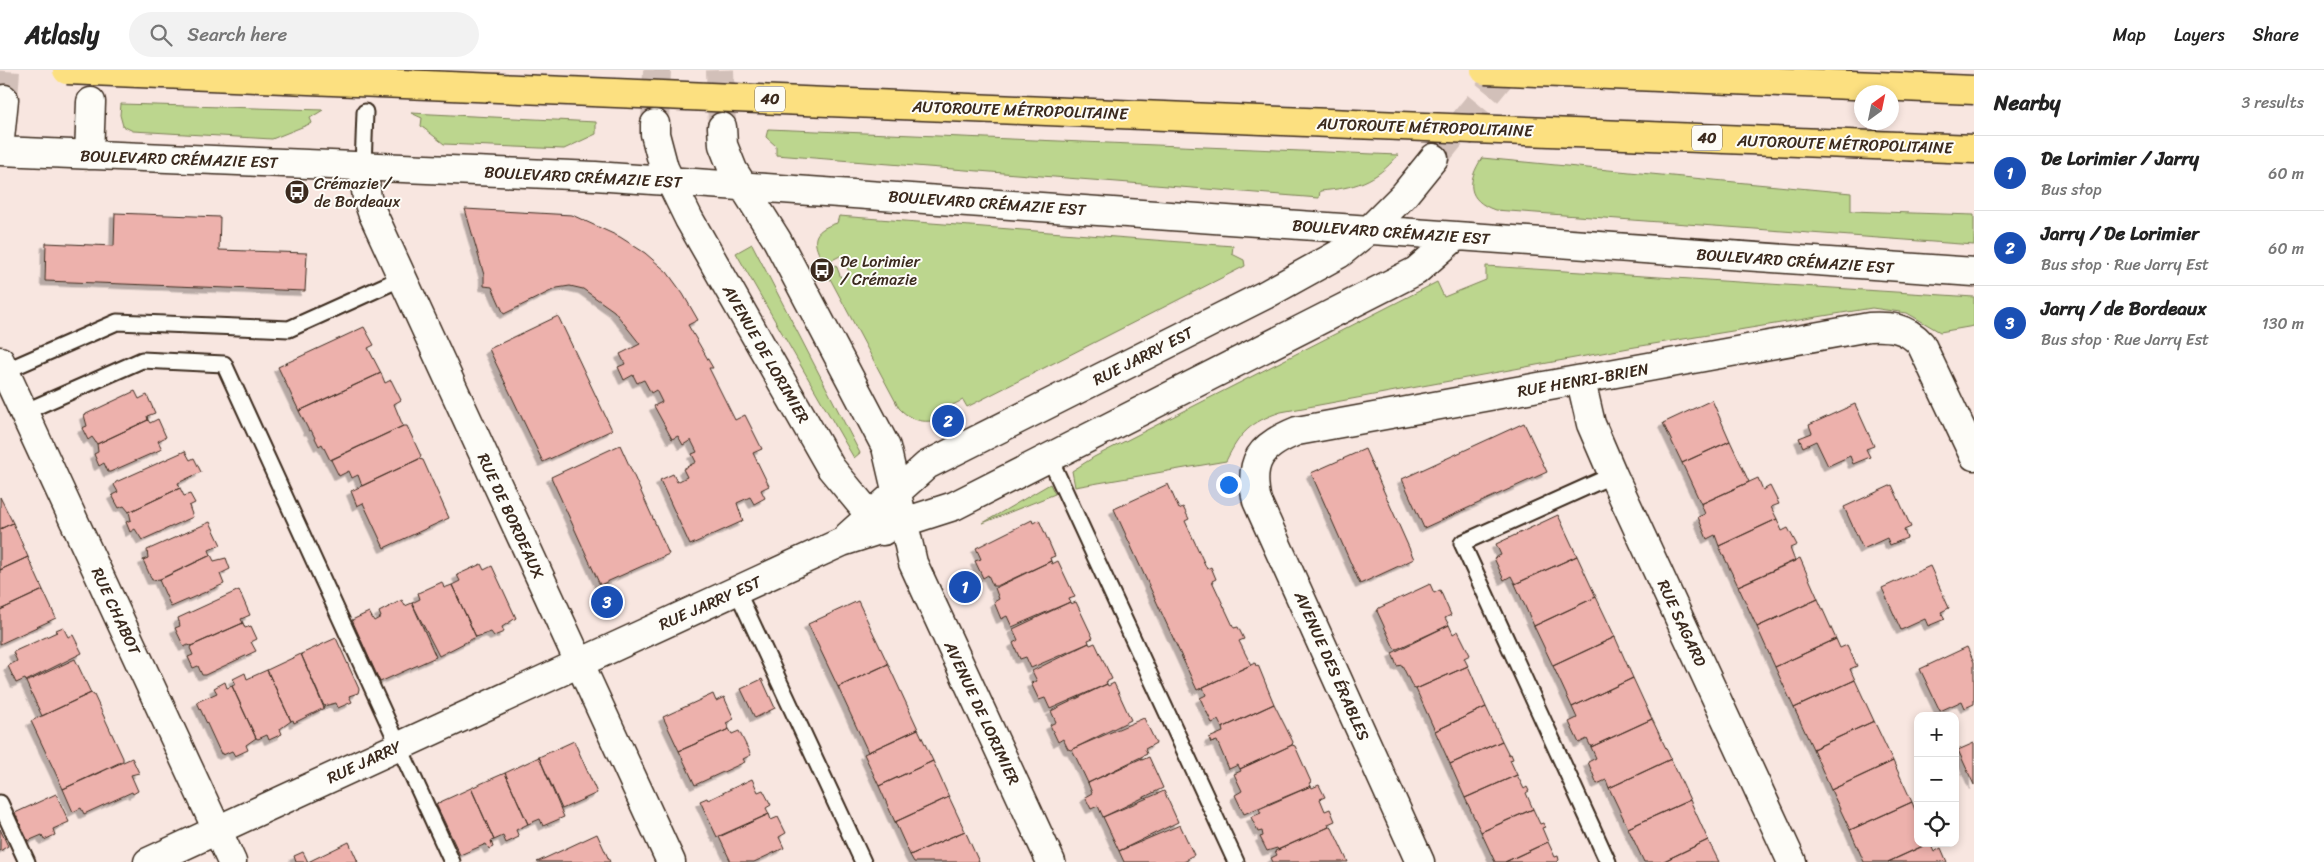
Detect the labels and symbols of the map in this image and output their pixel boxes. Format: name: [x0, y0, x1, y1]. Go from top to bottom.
north arrow: [1854, 85, 1899, 130]
road number: 40: [755, 86, 785, 112]
street label: AUTOROUTE MÉTROPOLITAINE: [911, 92, 1130, 128]
street label: AUTOROUTE MÉTROPOLITAINE: [1316, 109, 1535, 145]
road number: 40: [1692, 126, 1722, 150]
street label: AUTOROUTE MÉTROPOLITAINE: [1736, 126, 1955, 162]
street label: BOULEVARD CRÉMAZIE EST: [80, 141, 280, 177]
street label: BOULEVARD CRÉMAZIE EST: [484, 157, 684, 197]
place label: Crémazie / de Bordeaux: [314, 169, 401, 216]
bus stop icon: Crémazie / de Bordeaux: [284, 179, 310, 205]
street label: BOULEVARD CRÉMAZIE EST: [887, 182, 1088, 224]
street label: BOULEVARD CRÉMAZIE EST: [1291, 211, 1492, 253]
street label: BOULEVARD CRÉMAZIE EST: [1695, 240, 1896, 282]
place label: De Lorimier / Crémazie: [840, 247, 921, 294]
bus stop icon: De Lorimier / Crémazie: [809, 257, 835, 283]
street label: AVENUE DE LORIMIER: [714, 278, 818, 429]
street label: RUE JARRY EST: [1087, 318, 1200, 394]
street label: RUE HENRI-BRIEN: [1515, 354, 1651, 406]
pin: 2: [932, 402, 964, 440]
street label: RUE DE BORDEAUX: [469, 448, 553, 584]
your location: [1216, 472, 1242, 498]
street label: RUE CHABOT: [83, 562, 150, 661]
street label: RUE JARRY EST: [654, 567, 767, 639]
pin: 1: [949, 568, 981, 606]
street label: RUE SAGARD: [1649, 574, 1715, 672]
pin: 3: [591, 583, 623, 621]
street label: AVENUE DES ÉRABLES: [1285, 585, 1378, 746]
street label: AVENUE DE LORIMIER: [935, 635, 1028, 790]
street label: RUE JARRY: [322, 732, 407, 792]

